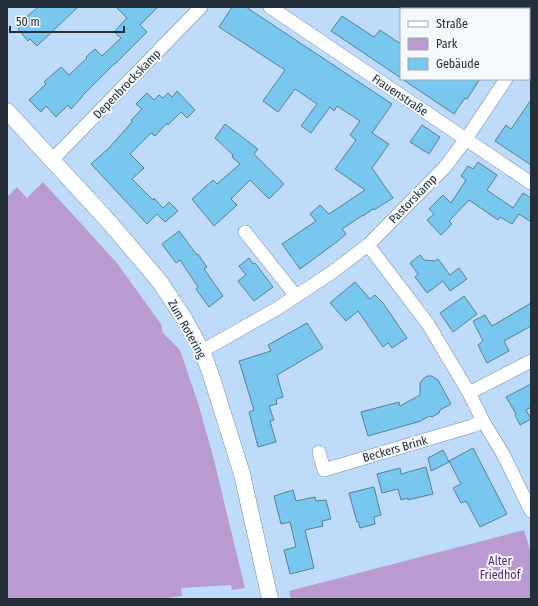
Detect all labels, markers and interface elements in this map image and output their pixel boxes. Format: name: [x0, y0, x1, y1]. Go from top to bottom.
scale bar: [10, 8, 124, 34]
legend: [400, 8, 530, 80]
text: 50 m: [16, 15, 40, 29]
text: Straße: [436, 17, 468, 31]
text: Park: [436, 37, 458, 51]
street label: Depenbrockskamp: [90, 46, 164, 122]
text: Gebäude: [436, 57, 480, 71]
street label: Frauenstraße: [369, 71, 431, 119]
street label: Pastorskamp: [386, 172, 440, 226]
street label: Zum Rotering: [165, 297, 209, 361]
street label: Beckers Brink: [361, 433, 429, 465]
park label: Alter Friedhof: [480, 554, 522, 582]

